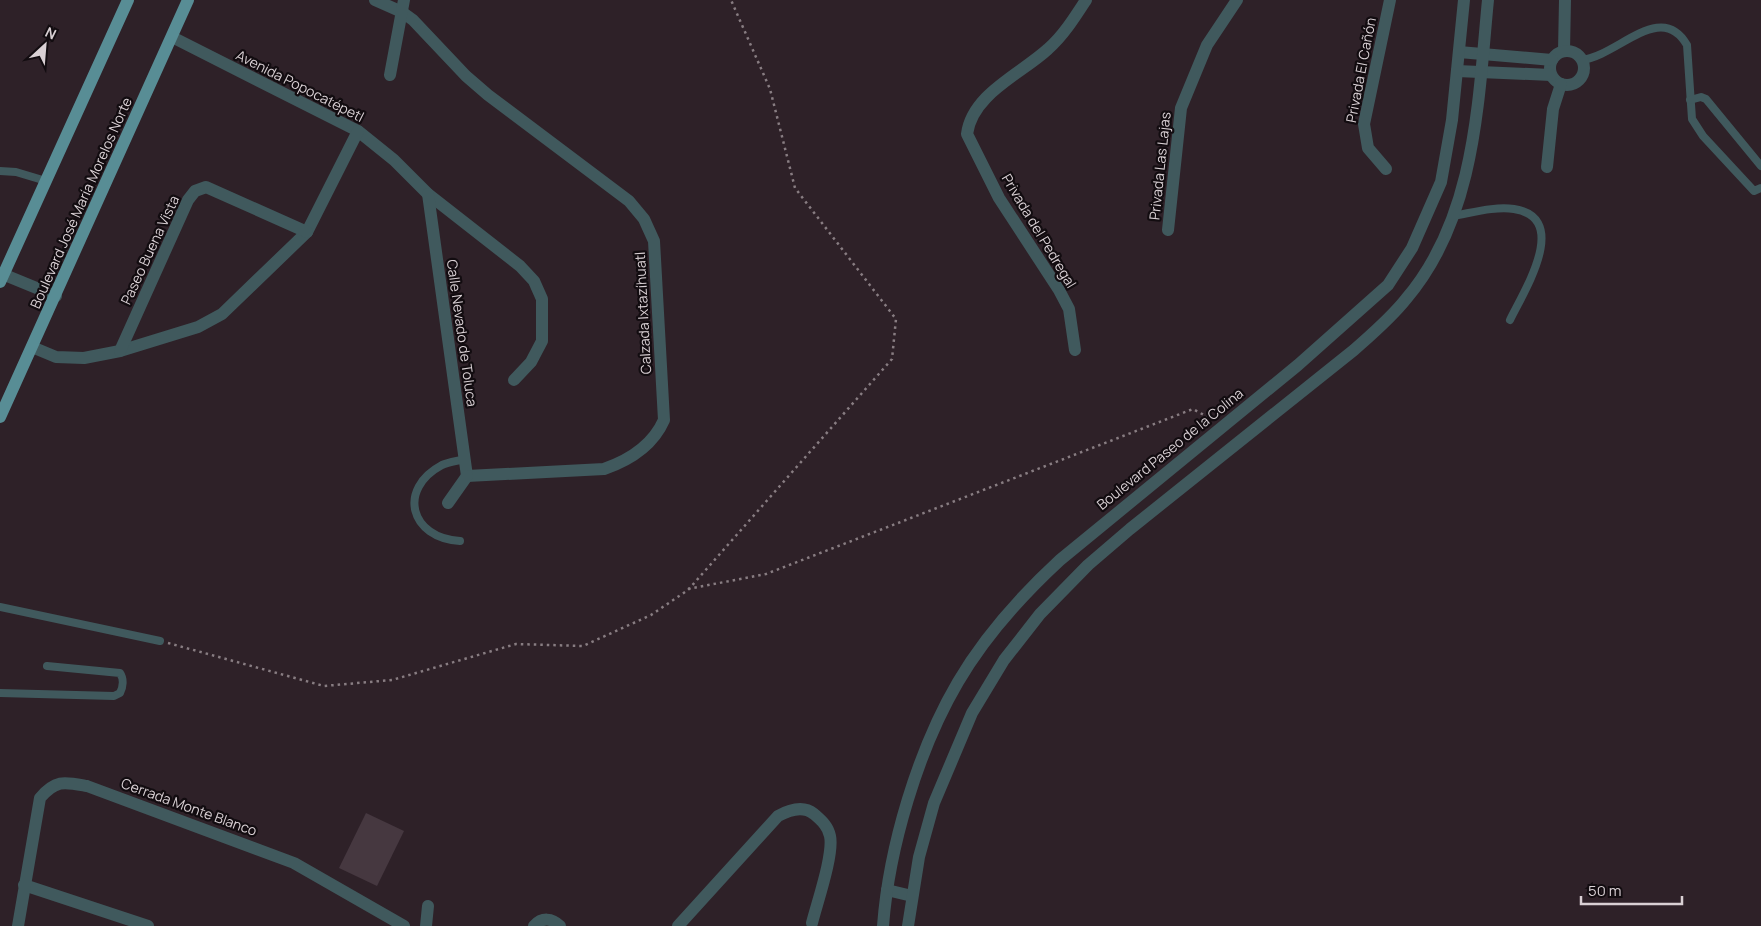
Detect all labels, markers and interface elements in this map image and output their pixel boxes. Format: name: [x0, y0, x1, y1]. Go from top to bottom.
street label: Privada El Cañón: [1341, 16, 1380, 124]
north arrow: [20, 20, 70, 70]
text: N: [42, 22, 60, 44]
street label: Avenida Popocatépetl: [233, 45, 367, 126]
street label: Boulevard José María Morelos Norte: [25, 94, 136, 311]
street label: Privada Las Lajas: [1144, 111, 1175, 221]
street label: Privada del Pedregal: [998, 170, 1081, 291]
street label: Paseo Buena Vista: [116, 192, 183, 307]
street label: Calzada Ixtazíhuatl: [630, 251, 655, 375]
street label: Calle Nevado de Toluca: [443, 258, 482, 408]
street label: Boulevard Paseo de la Colina: [1092, 384, 1247, 514]
street label: Cerrada Monte Blanco: [119, 773, 260, 840]
scale bar: [1581, 874, 1682, 906]
text: 50 m: [1588, 880, 1622, 901]

